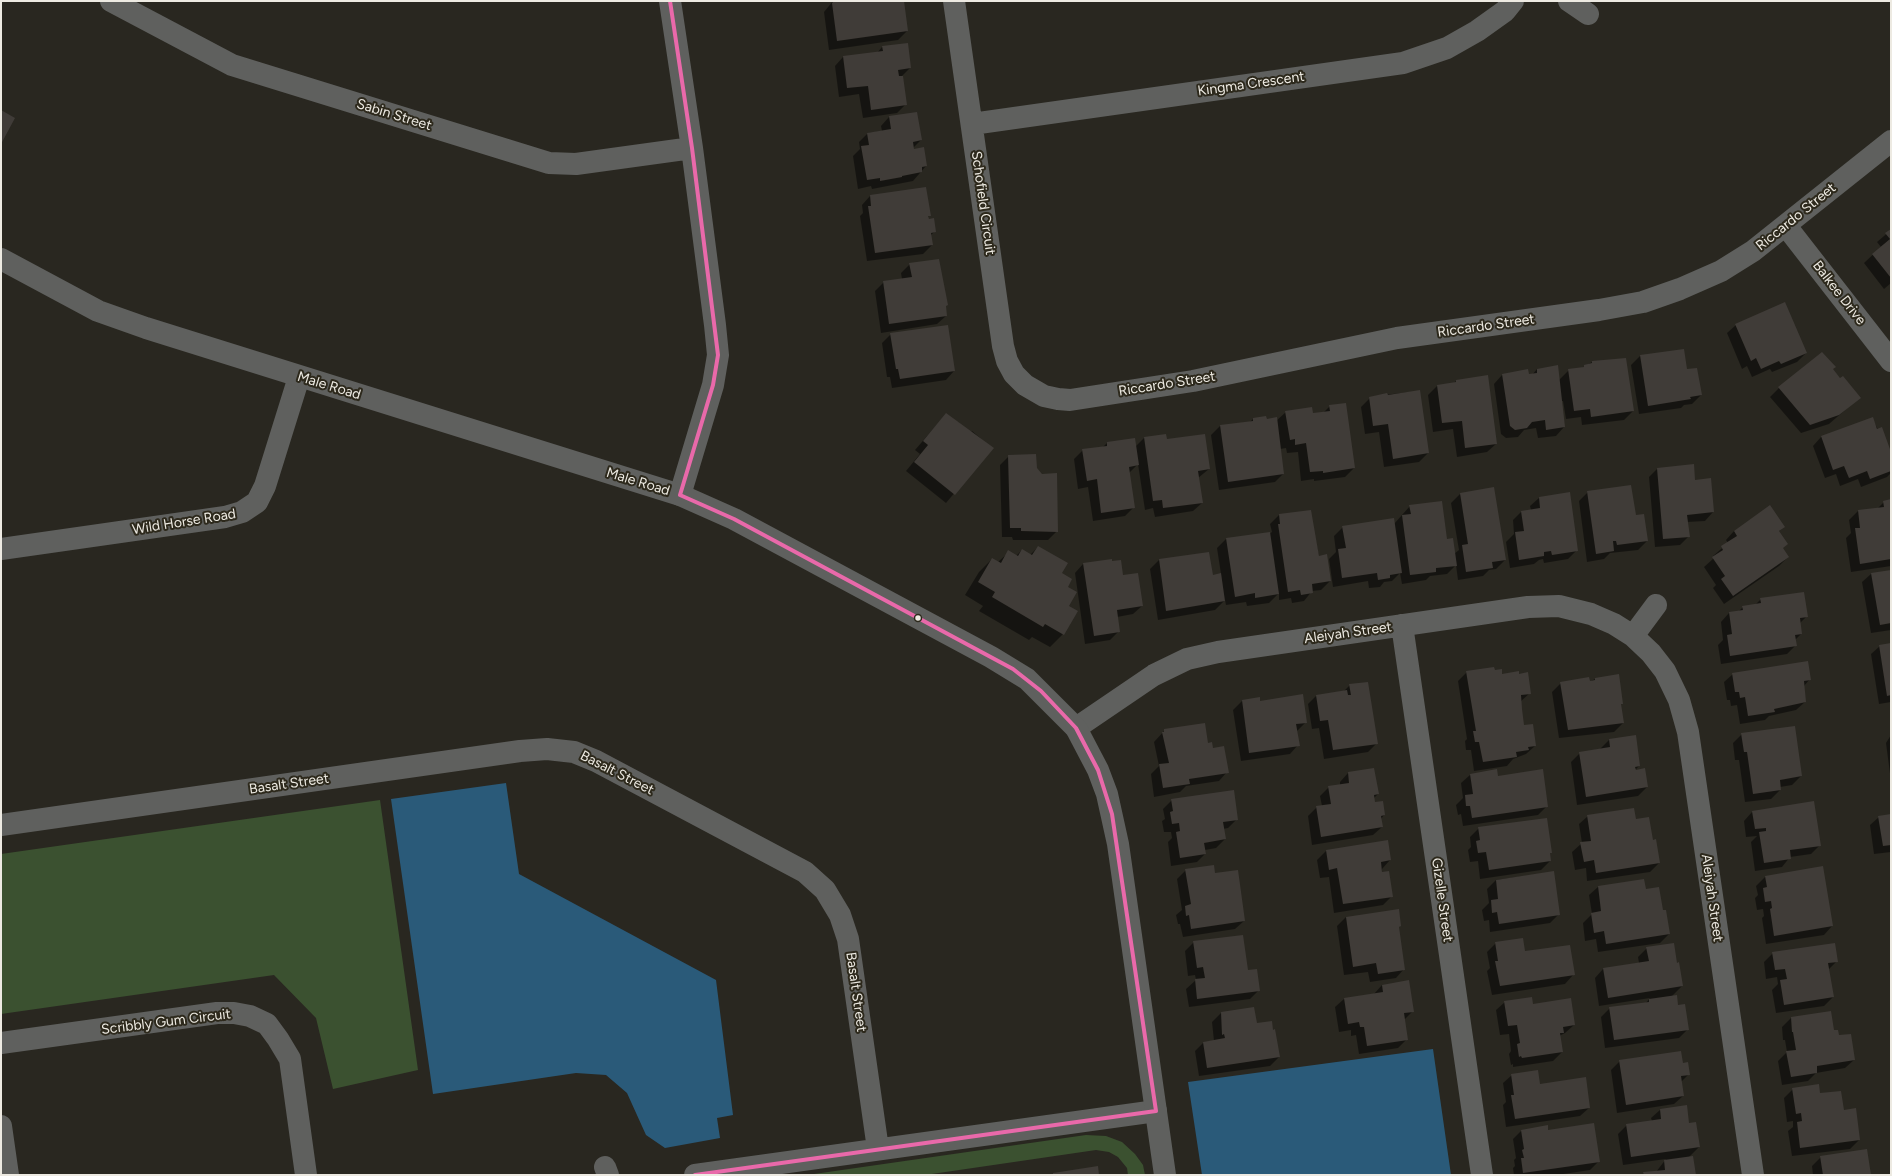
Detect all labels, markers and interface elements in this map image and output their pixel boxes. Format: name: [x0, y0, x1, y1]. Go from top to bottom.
street label: Kingma Crescent: [1197, 68, 1305, 100]
street label: Sabin Street: [354, 96, 434, 134]
street label: Schofield Circuit: [967, 150, 999, 256]
street label: Riccardo Street: [1753, 180, 1839, 254]
street label: Balkee Drive: [1809, 258, 1869, 328]
street label: Riccardo Street: [1436, 311, 1536, 341]
street label: Male Road: [295, 368, 363, 404]
street label: Riccardo Street: [1117, 368, 1217, 400]
street label: Male Road: [604, 464, 672, 500]
street label: Wild Horse Road: [131, 506, 237, 538]
unlabelled marker: [913, 613, 923, 623]
street label: Aleiyah Street: [1303, 619, 1393, 647]
street label: Basalt Street: [577, 747, 657, 799]
street label: Basalt Street: [248, 770, 330, 798]
street label: Aleiyah Street: [1698, 853, 1726, 943]
street label: Gizelle Street: [1428, 857, 1456, 943]
street label: Basalt Street: [842, 951, 870, 1033]
street label: Scribbly Gum Circuit: [100, 1006, 232, 1038]

